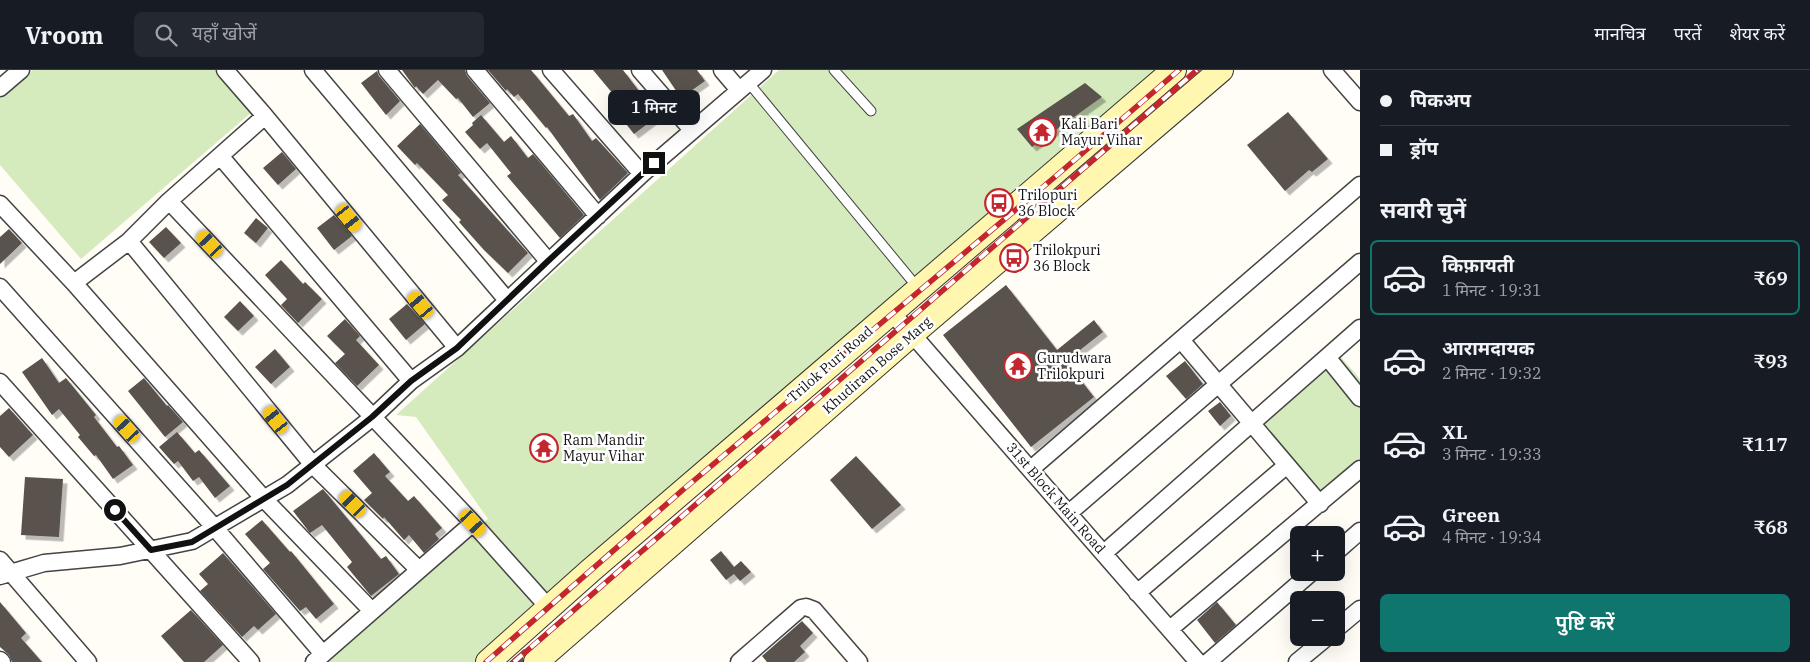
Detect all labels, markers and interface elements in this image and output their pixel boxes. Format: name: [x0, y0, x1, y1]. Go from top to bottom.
search box: [134, 12, 484, 57]
text: Vroom: [25, 19, 104, 51]
icon: search: [152, 21, 180, 49]
text: यहाँ खोजें: [192, 21, 257, 45]
text: मानचित्र: [1594, 22, 1646, 45]
text: परतें: [1674, 22, 1702, 45]
text: शेयर करें: [1730, 22, 1785, 45]
text: पिकअप: [1410, 88, 1471, 112]
callout: 1 मिनट: [608, 91, 700, 126]
text: 1 मिनट: [631, 97, 677, 117]
place label: Kali Bari Mayur Vihar: [1061, 115, 1143, 149]
temple icon: Kali Bari Mayur Vihar: [1027, 117, 1057, 147]
text: ड्रॉप: [1410, 136, 1438, 160]
route end: [643, 152, 665, 174]
place label: Trilopuri 36 Block: [1018, 186, 1078, 220]
bus stop icon: Trilopuri 36 Block: [984, 188, 1014, 218]
text: सवारी चुनें: [1380, 195, 1466, 224]
car: [333, 202, 364, 234]
car: [194, 228, 225, 260]
place label: Trilokpuri 36 Block: [1033, 241, 1101, 275]
bus stop icon: Trilokpuri 36 Block: [999, 243, 1029, 273]
text: किफ़ायती: [1442, 253, 1514, 277]
icon: car: [1382, 255, 1427, 300]
text: ₹69: [1753, 266, 1788, 290]
text: 1 मिनट · 19:31: [1442, 280, 1542, 300]
car: [405, 289, 436, 321]
street label: Khudiram Bose Marg: [819, 312, 936, 417]
street label: Trilok Puri Road: [783, 322, 877, 406]
text: आरामदायक: [1442, 336, 1534, 360]
icon: car: [1382, 338, 1427, 383]
place label: Gurudwara Trilokpuri: [1037, 349, 1112, 383]
text: ₹93: [1753, 349, 1788, 373]
temple icon: Gurudwara Trilokpuri: [1003, 351, 1033, 381]
text: 2 मिनट · 19:32: [1442, 363, 1542, 383]
car: [260, 404, 291, 436]
car: [111, 413, 142, 445]
text: XL: [1442, 420, 1468, 444]
icon: car: [1382, 421, 1427, 466]
place label: Ram Mandir Mayur Vihar: [563, 431, 645, 465]
text: ₹117: [1742, 432, 1788, 456]
temple icon: Ram Mandir Mayur Vihar: [529, 433, 559, 463]
street label: 31st Block Main Road: [1003, 439, 1110, 558]
text: 3 मिनट · 19:33: [1442, 444, 1542, 464]
car: [337, 488, 368, 520]
route start: [104, 499, 126, 521]
text: Green: [1442, 503, 1500, 527]
icon: car: [1382, 504, 1427, 549]
car: [457, 507, 488, 539]
text: ₹68: [1753, 515, 1788, 539]
map controls: [1290, 526, 1345, 646]
button: +: [1290, 526, 1345, 581]
text: 4 मिनट · 19:34: [1442, 527, 1542, 547]
button: −: [1290, 591, 1345, 646]
button: पुष्टि करें: [1380, 594, 1790, 652]

